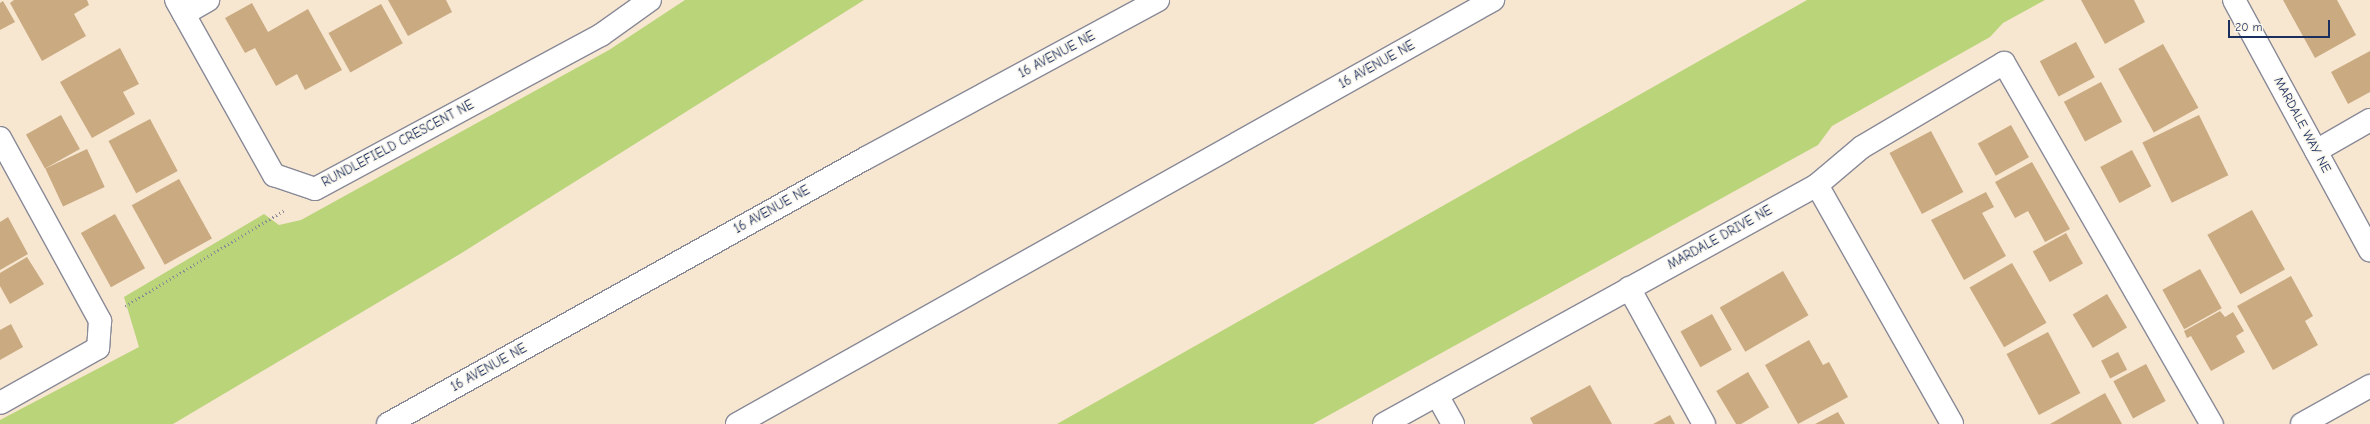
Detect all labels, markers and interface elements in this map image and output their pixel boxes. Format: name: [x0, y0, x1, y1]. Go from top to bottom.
scale bar: [2230, 12, 2332, 38]
text: 20 m: [2235, 20, 2263, 34]
street label: 16 AVENUE NE: [1016, 28, 1098, 82]
street label: 16 AVENUE NE: [1336, 38, 1418, 92]
street label: MARDALE WAY NE: [2270, 74, 2334, 176]
street label: RUNDLEFIELD CRESCENT NE: [319, 97, 477, 191]
street label: 16 AVENUE NE: [731, 183, 813, 237]
street label: MARDALE DRIVE NE: [1665, 203, 1775, 273]
street label: 16 AVENUE NE: [448, 341, 530, 395]

